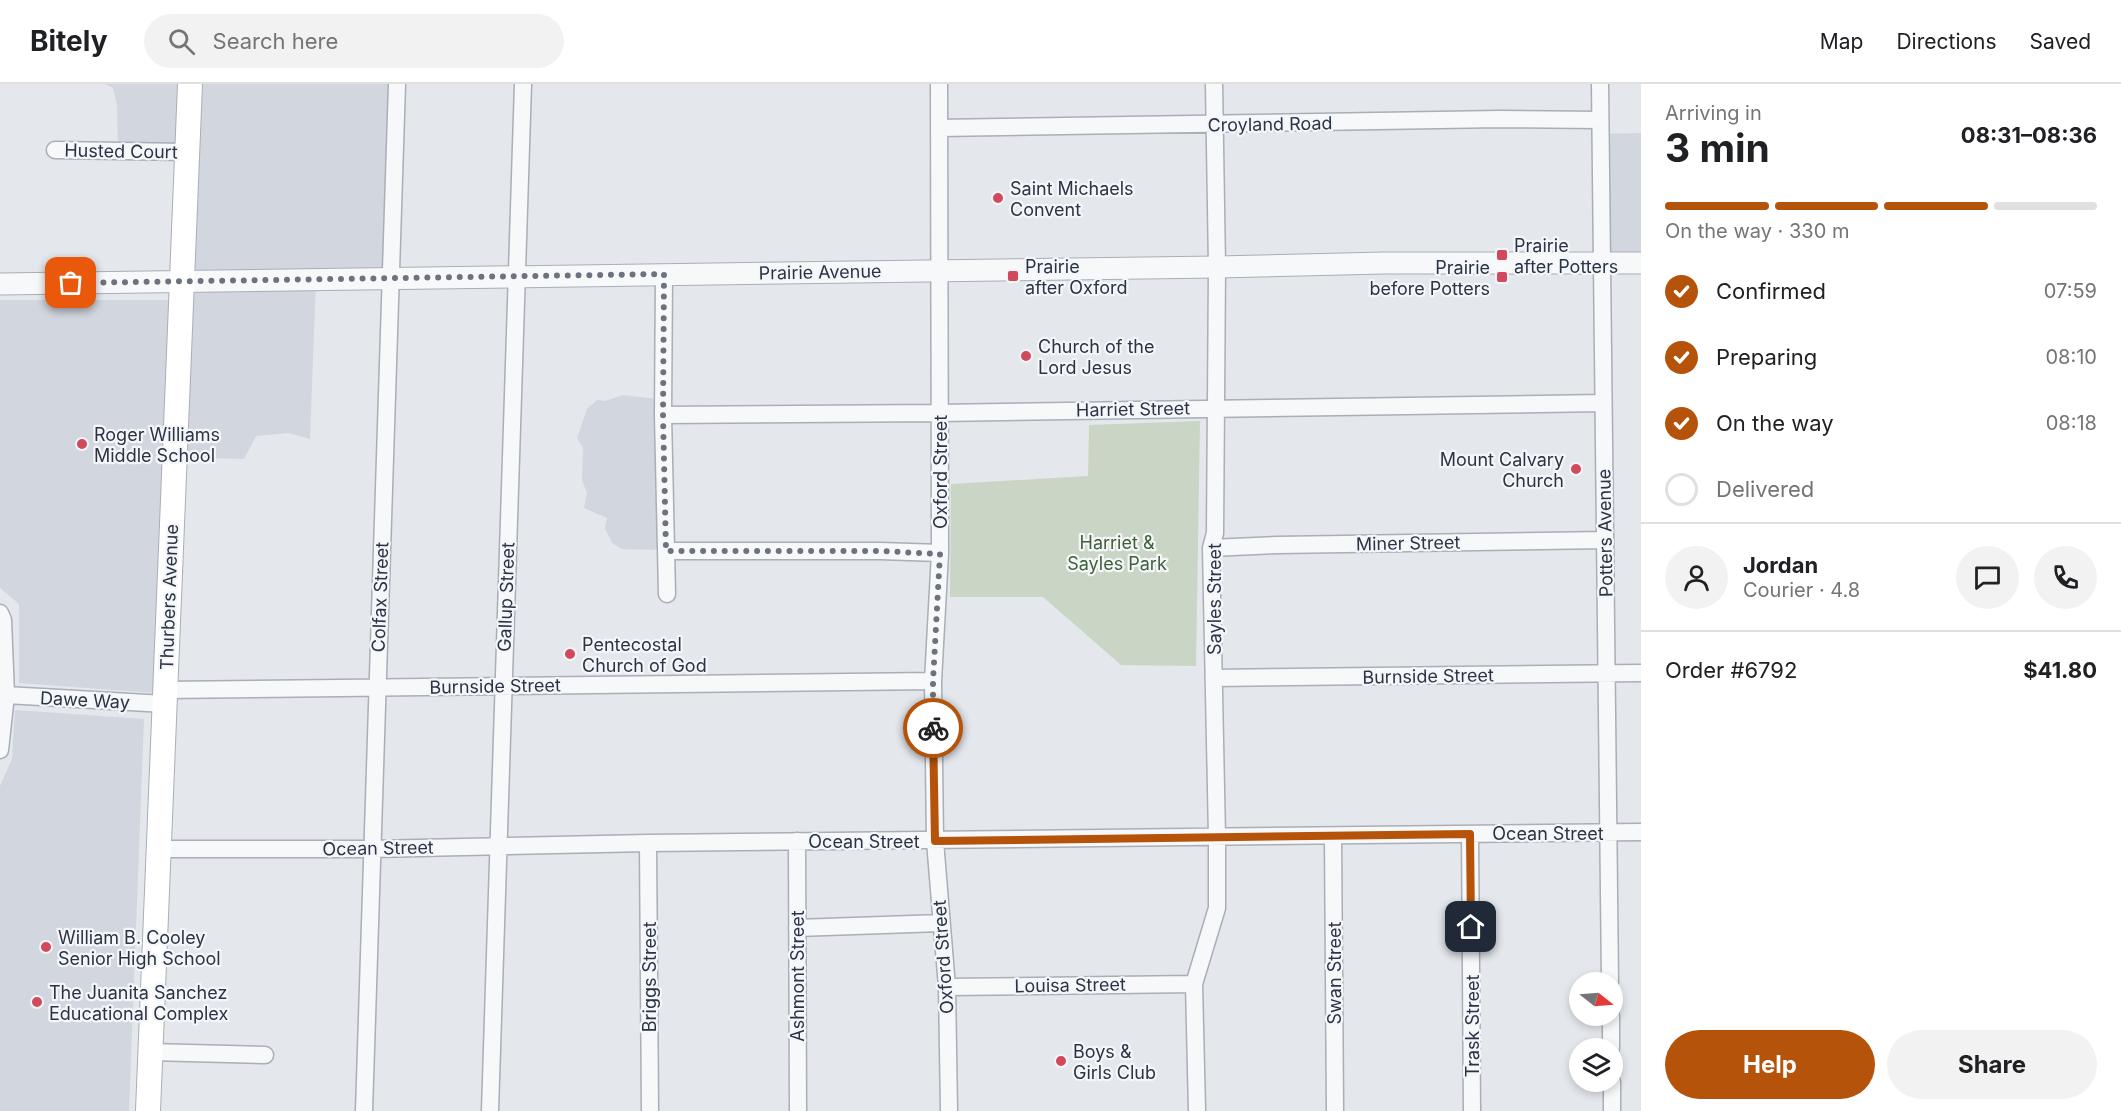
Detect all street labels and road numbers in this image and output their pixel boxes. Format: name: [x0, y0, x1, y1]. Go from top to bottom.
street label: Croyland Road: [1207, 112, 1333, 136]
street label: Husted Court: [64, 140, 178, 162]
street label: Prairie Avenue: [758, 260, 882, 284]
street label: Harriet Street: [1076, 398, 1190, 420]
street label: Oxford Street: [930, 415, 951, 529]
street label: Potters Avenue: [1593, 469, 1617, 597]
street label: Thurbers Avenue: [156, 524, 182, 670]
street label: Miner Street: [1356, 532, 1460, 554]
street label: Colfax Street: [368, 541, 392, 653]
street label: Gallup Street: [494, 542, 518, 652]
street label: Sayles Street: [1204, 543, 1225, 655]
street label: Burnside Street: [1362, 664, 1494, 688]
street label: Burnside Street: [429, 674, 561, 698]
street label: Dawe Way: [40, 687, 130, 713]
street label: Ocean Street: [1492, 823, 1604, 844]
street label: Ocean Street: [808, 831, 920, 852]
street label: Ocean Street: [322, 837, 434, 859]
street label: Oxford Street: [929, 899, 957, 1015]
street label: Ashmont Street: [787, 910, 808, 1042]
street label: Swan Street: [1324, 921, 1345, 1024]
street label: Briggs Street: [639, 922, 660, 1032]
street label: Louisa Street: [1014, 974, 1126, 996]
street label: Trask Street: [1462, 975, 1483, 1077]

